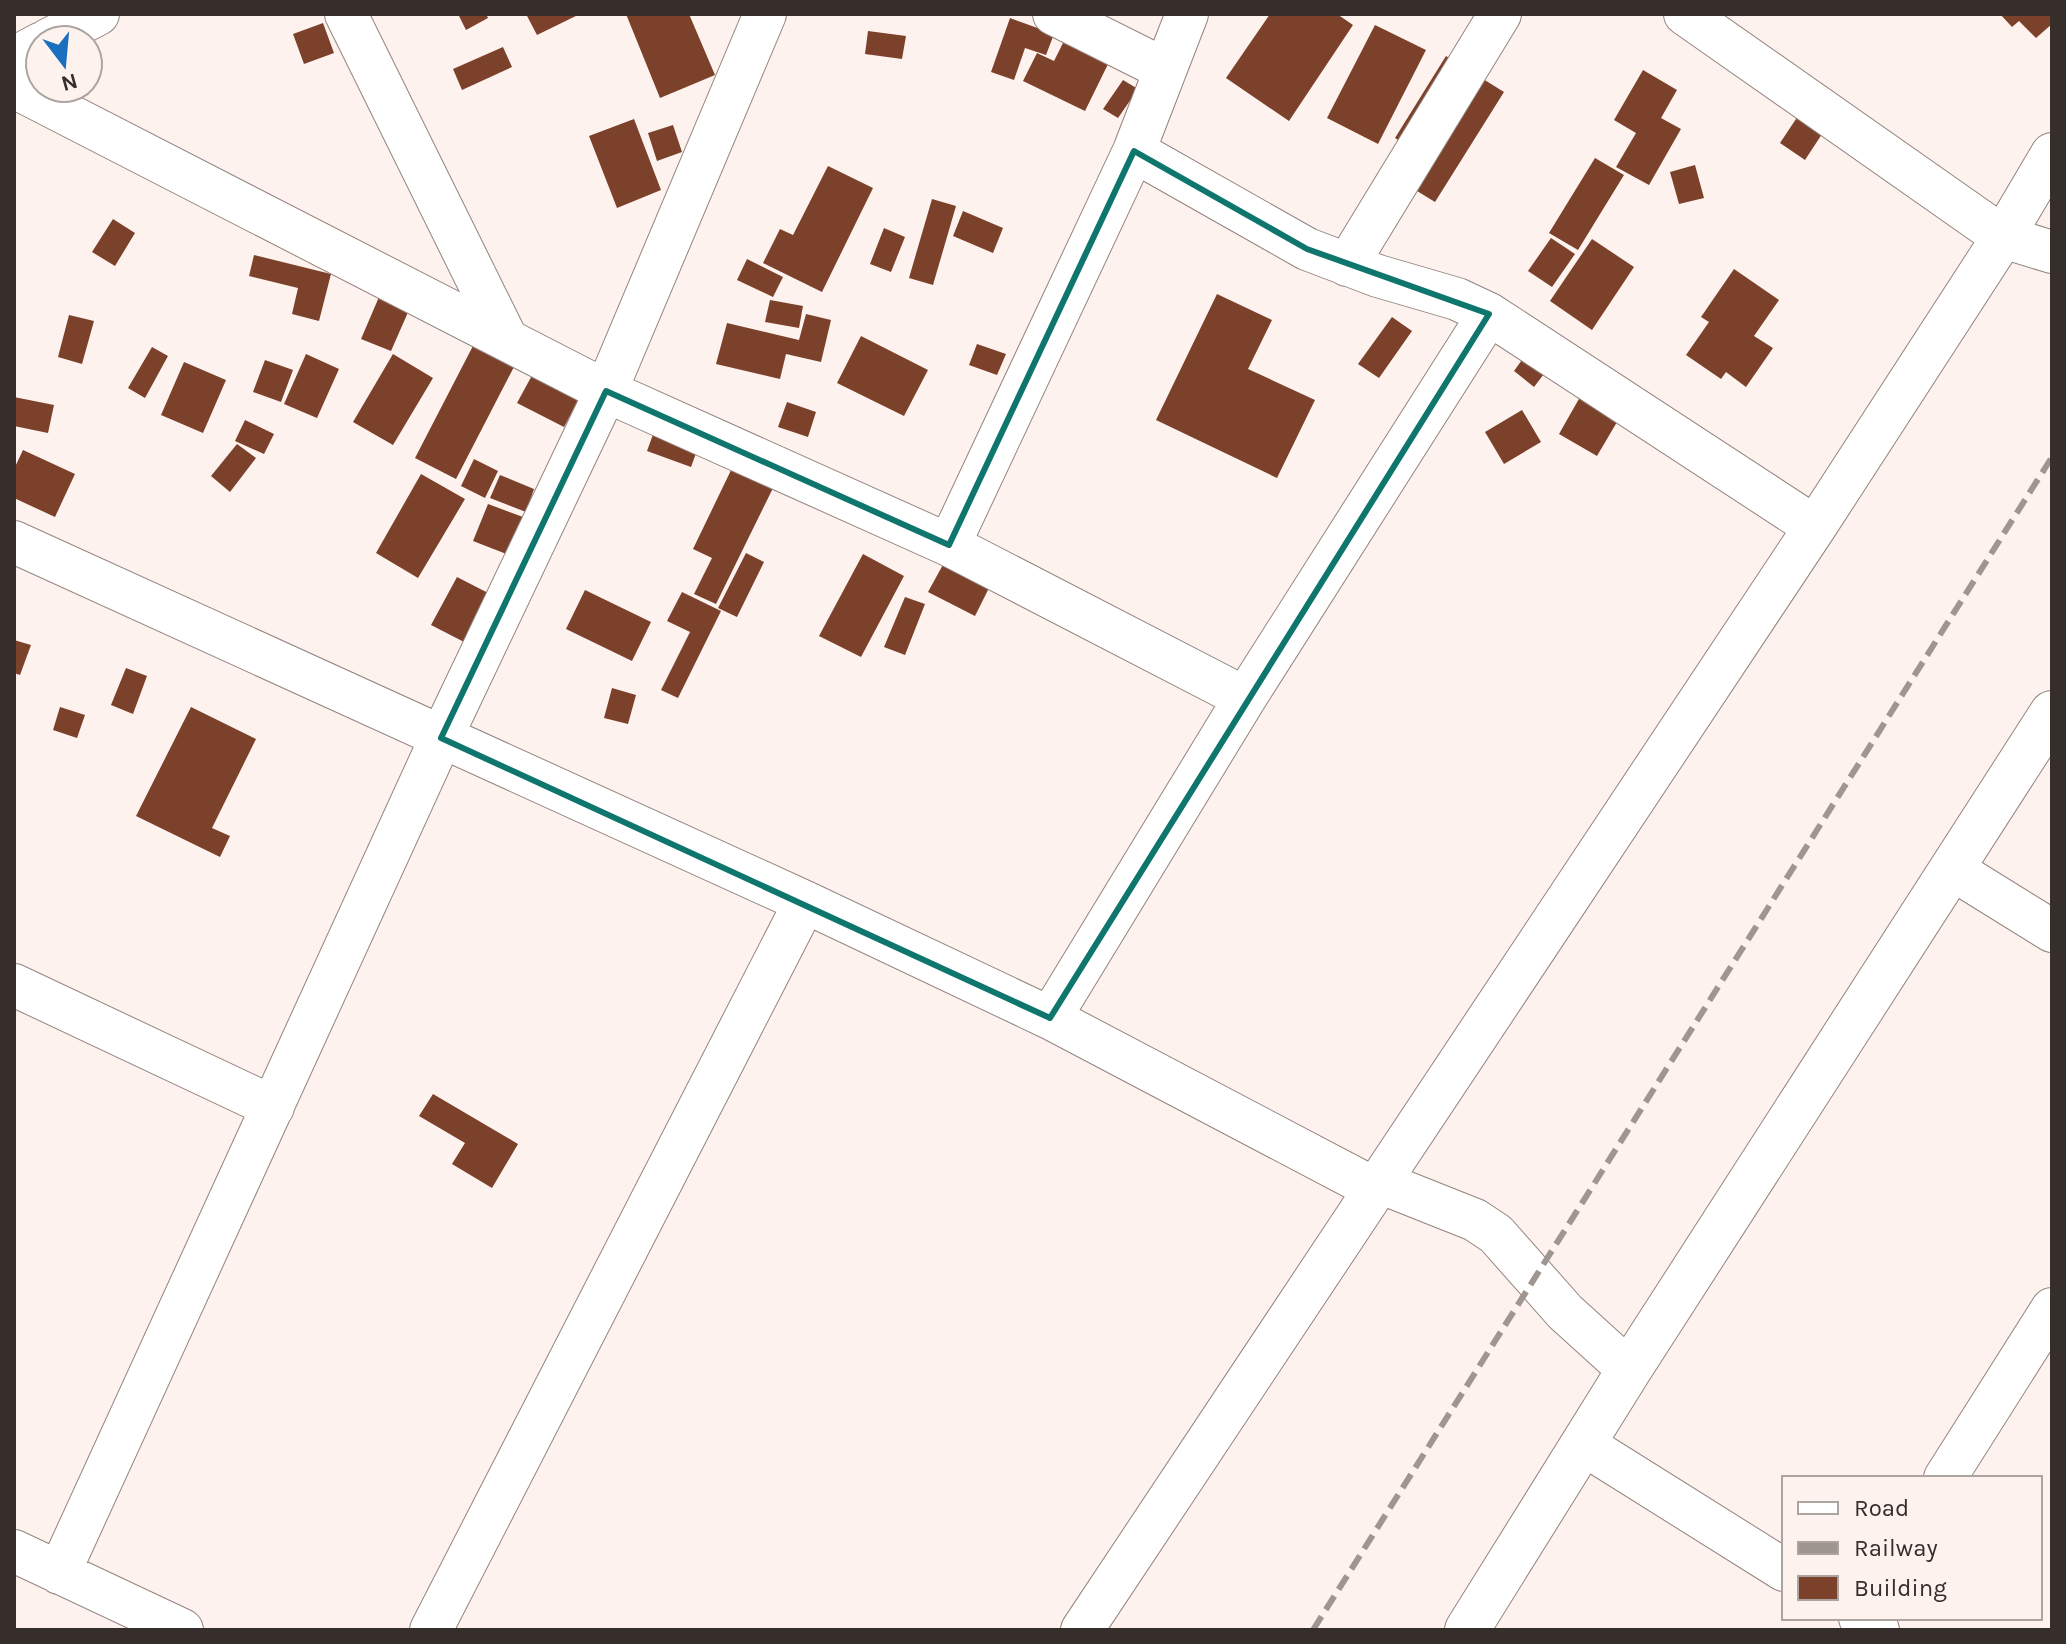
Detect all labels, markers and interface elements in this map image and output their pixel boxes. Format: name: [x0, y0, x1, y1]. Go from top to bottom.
north arrow: [24, 24, 104, 104]
text: N: [58, 68, 80, 97]
legend: [1782, 1476, 2042, 1620]
text: Road: [1854, 1494, 1909, 1522]
text: Railway: [1854, 1534, 1938, 1562]
text: Building: [1854, 1574, 1947, 1602]

